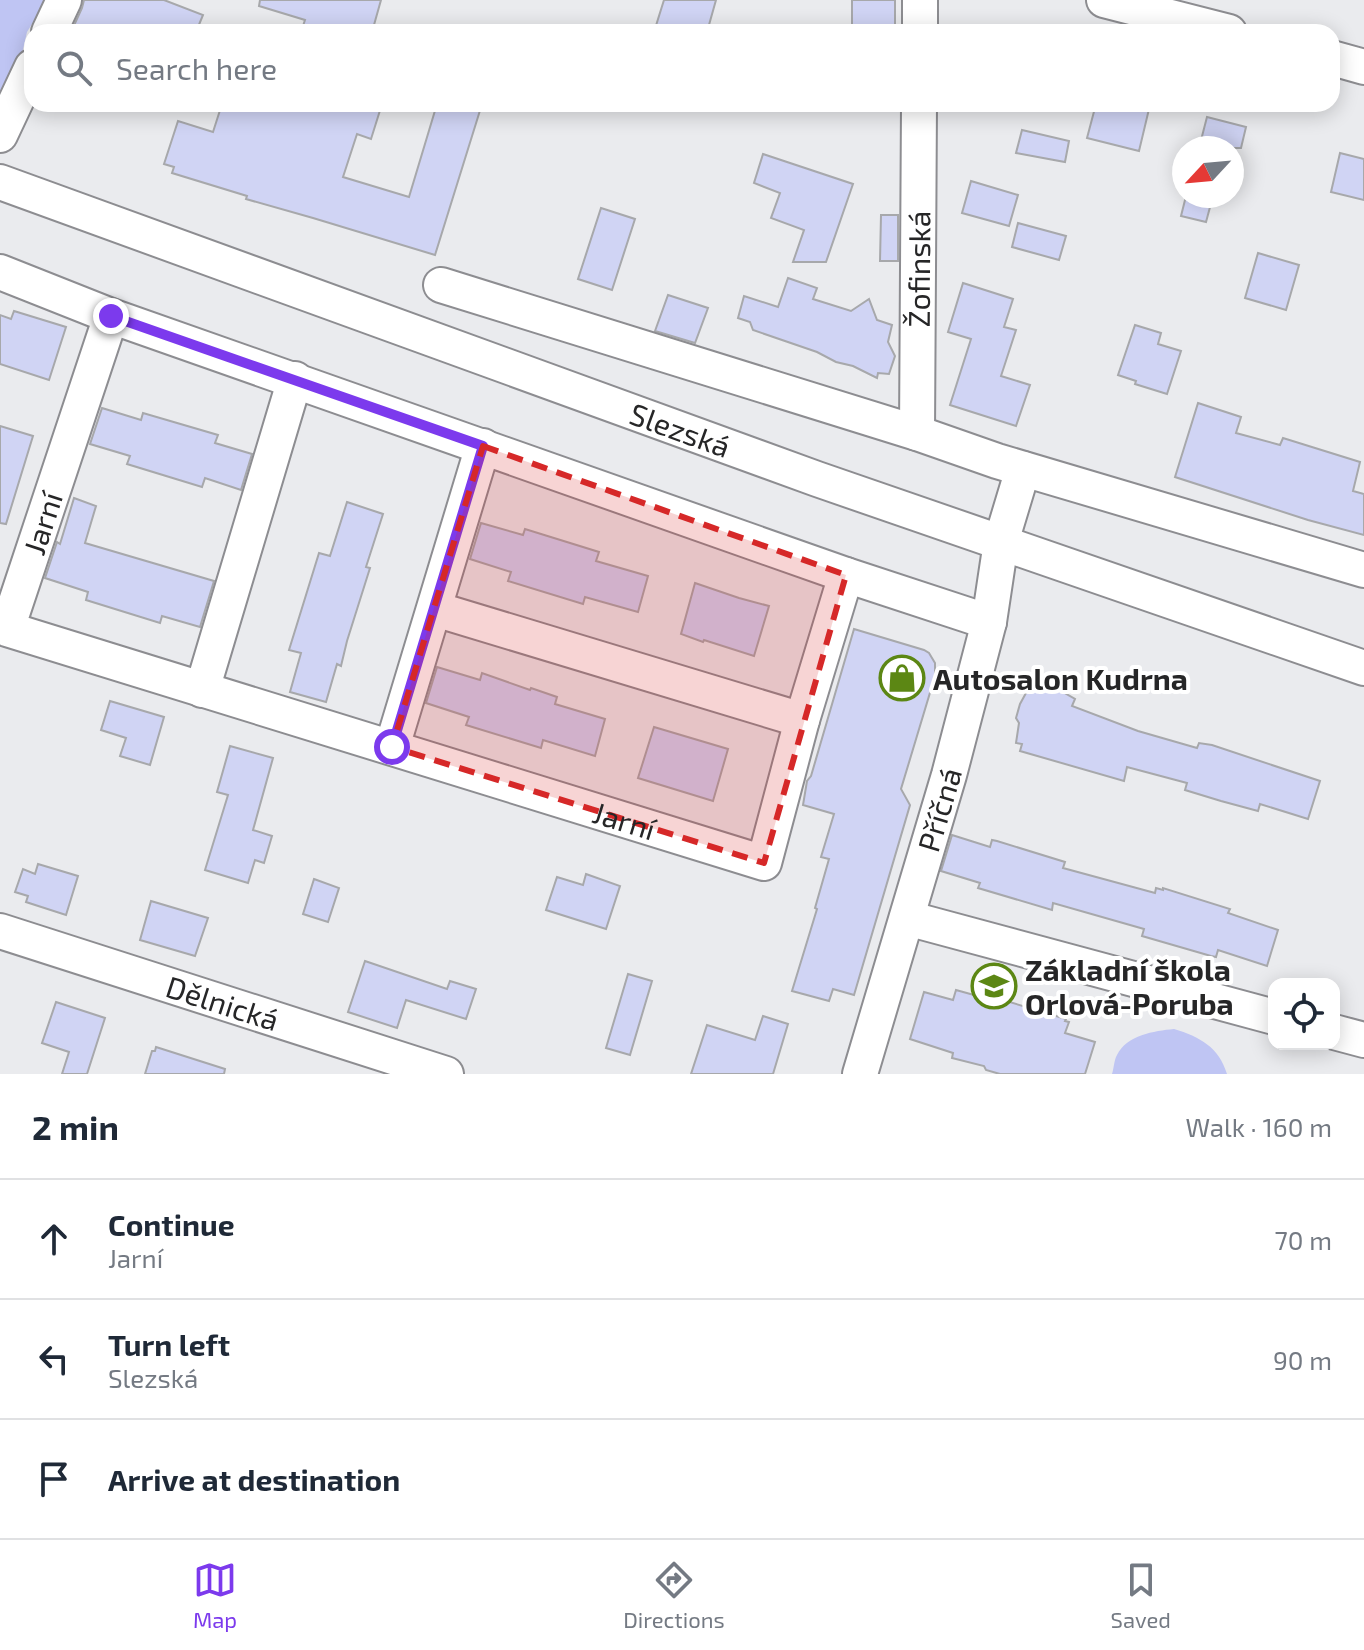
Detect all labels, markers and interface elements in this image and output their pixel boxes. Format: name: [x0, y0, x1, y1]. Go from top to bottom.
search box: [24, 24, 1340, 112]
icon: search: [52, 46, 96, 90]
text: Search here: [116, 50, 277, 86]
north arrow: [1172, 136, 1244, 208]
street label: Žofinská: [900, 211, 936, 327]
route end: [93, 298, 129, 334]
street label: Slezská: [625, 395, 736, 464]
street label: Jarní: [15, 486, 69, 559]
shop icon: Autosalon Kudrna: [878, 654, 926, 702]
place label: Autosalon Kudrna: [933, 660, 1188, 696]
route start: [374, 729, 410, 765]
street label: Příčná: [909, 763, 968, 856]
street label: Jarní: [589, 793, 662, 847]
place label: Základní škola Orlová-Poruba: [1025, 951, 1234, 1021]
school or university icon: Základní škola Orlová-Poruba: [970, 962, 1018, 1010]
street label: Dělnická: [162, 968, 284, 1037]
map controls: [1268, 978, 1340, 1050]
button: locate: [1268, 978, 1340, 1050]
text: 2 min: [32, 1106, 119, 1147]
text: Walk · 160 m: [1185, 1111, 1332, 1142]
text: Continue: [108, 1206, 235, 1242]
icon: ahead: [32, 1217, 76, 1261]
text: 70 m: [1274, 1224, 1332, 1255]
text: Jarní: [108, 1242, 163, 1273]
text: Turn left: [108, 1326, 230, 1362]
icon: left: [32, 1337, 76, 1381]
text: 90 m: [1273, 1344, 1332, 1375]
text: Slezská: [108, 1362, 198, 1393]
icon: arrive: [32, 1457, 76, 1501]
text: Arrive at destination: [108, 1461, 400, 1497]
tab: Map: [193, 1558, 237, 1632]
tab: Directions: [623, 1558, 725, 1632]
tab: Saved: [1111, 1558, 1171, 1632]

